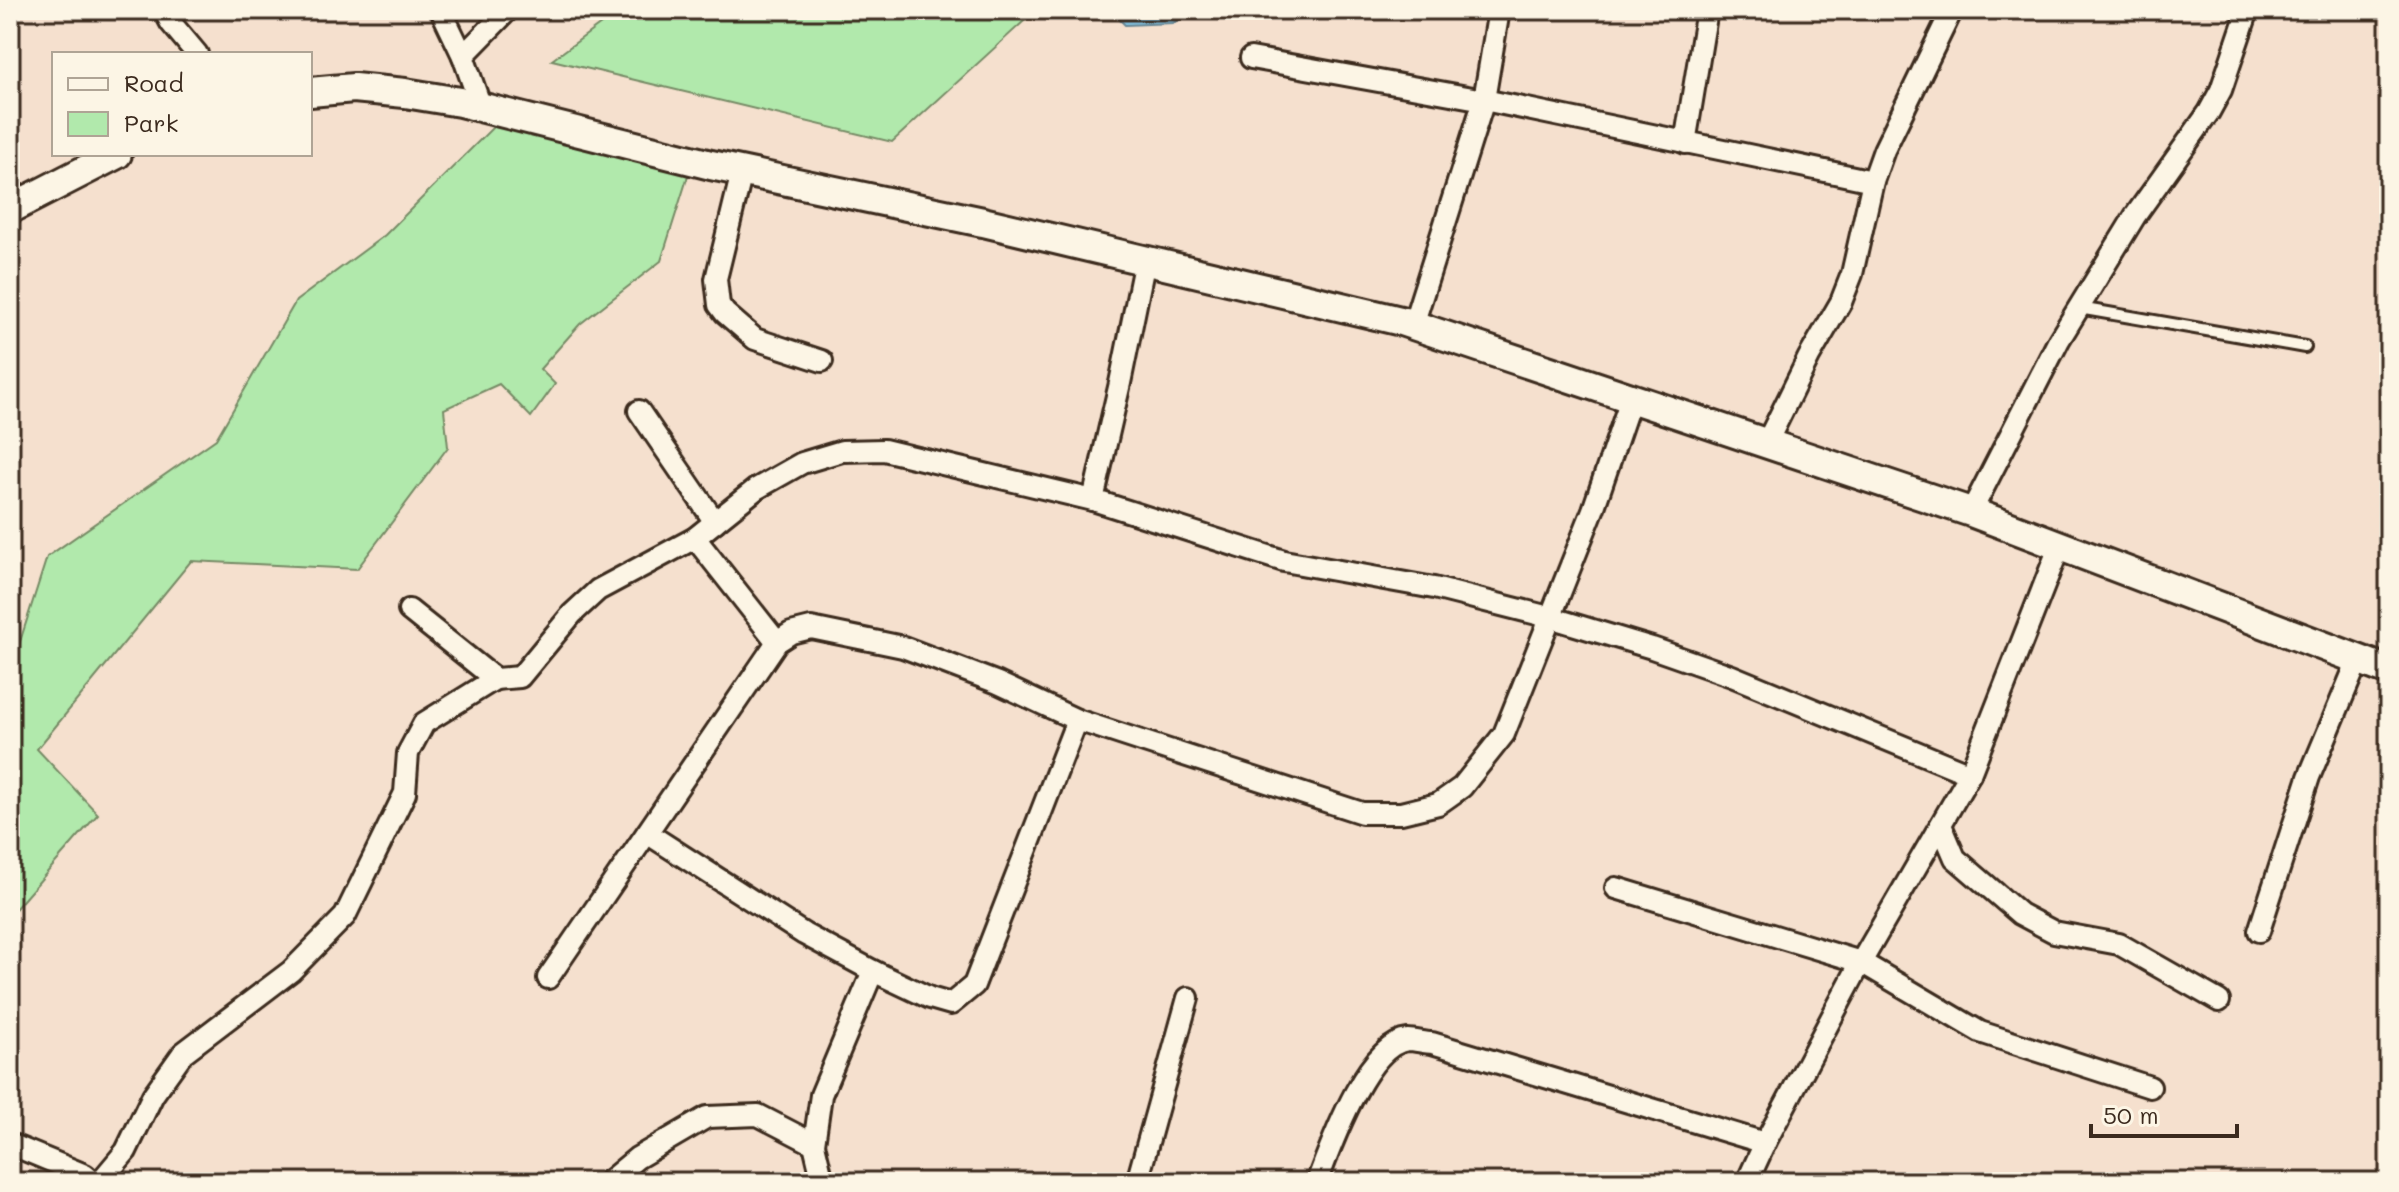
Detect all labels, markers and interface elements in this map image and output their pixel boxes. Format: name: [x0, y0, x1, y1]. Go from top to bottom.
legend: [52, 52, 312, 156]
text: Road: [124, 67, 184, 98]
text: Park: [124, 107, 178, 138]
scale bar: [2091, 1088, 2237, 1138]
text: 50 m: [2103, 1099, 2159, 1130]

